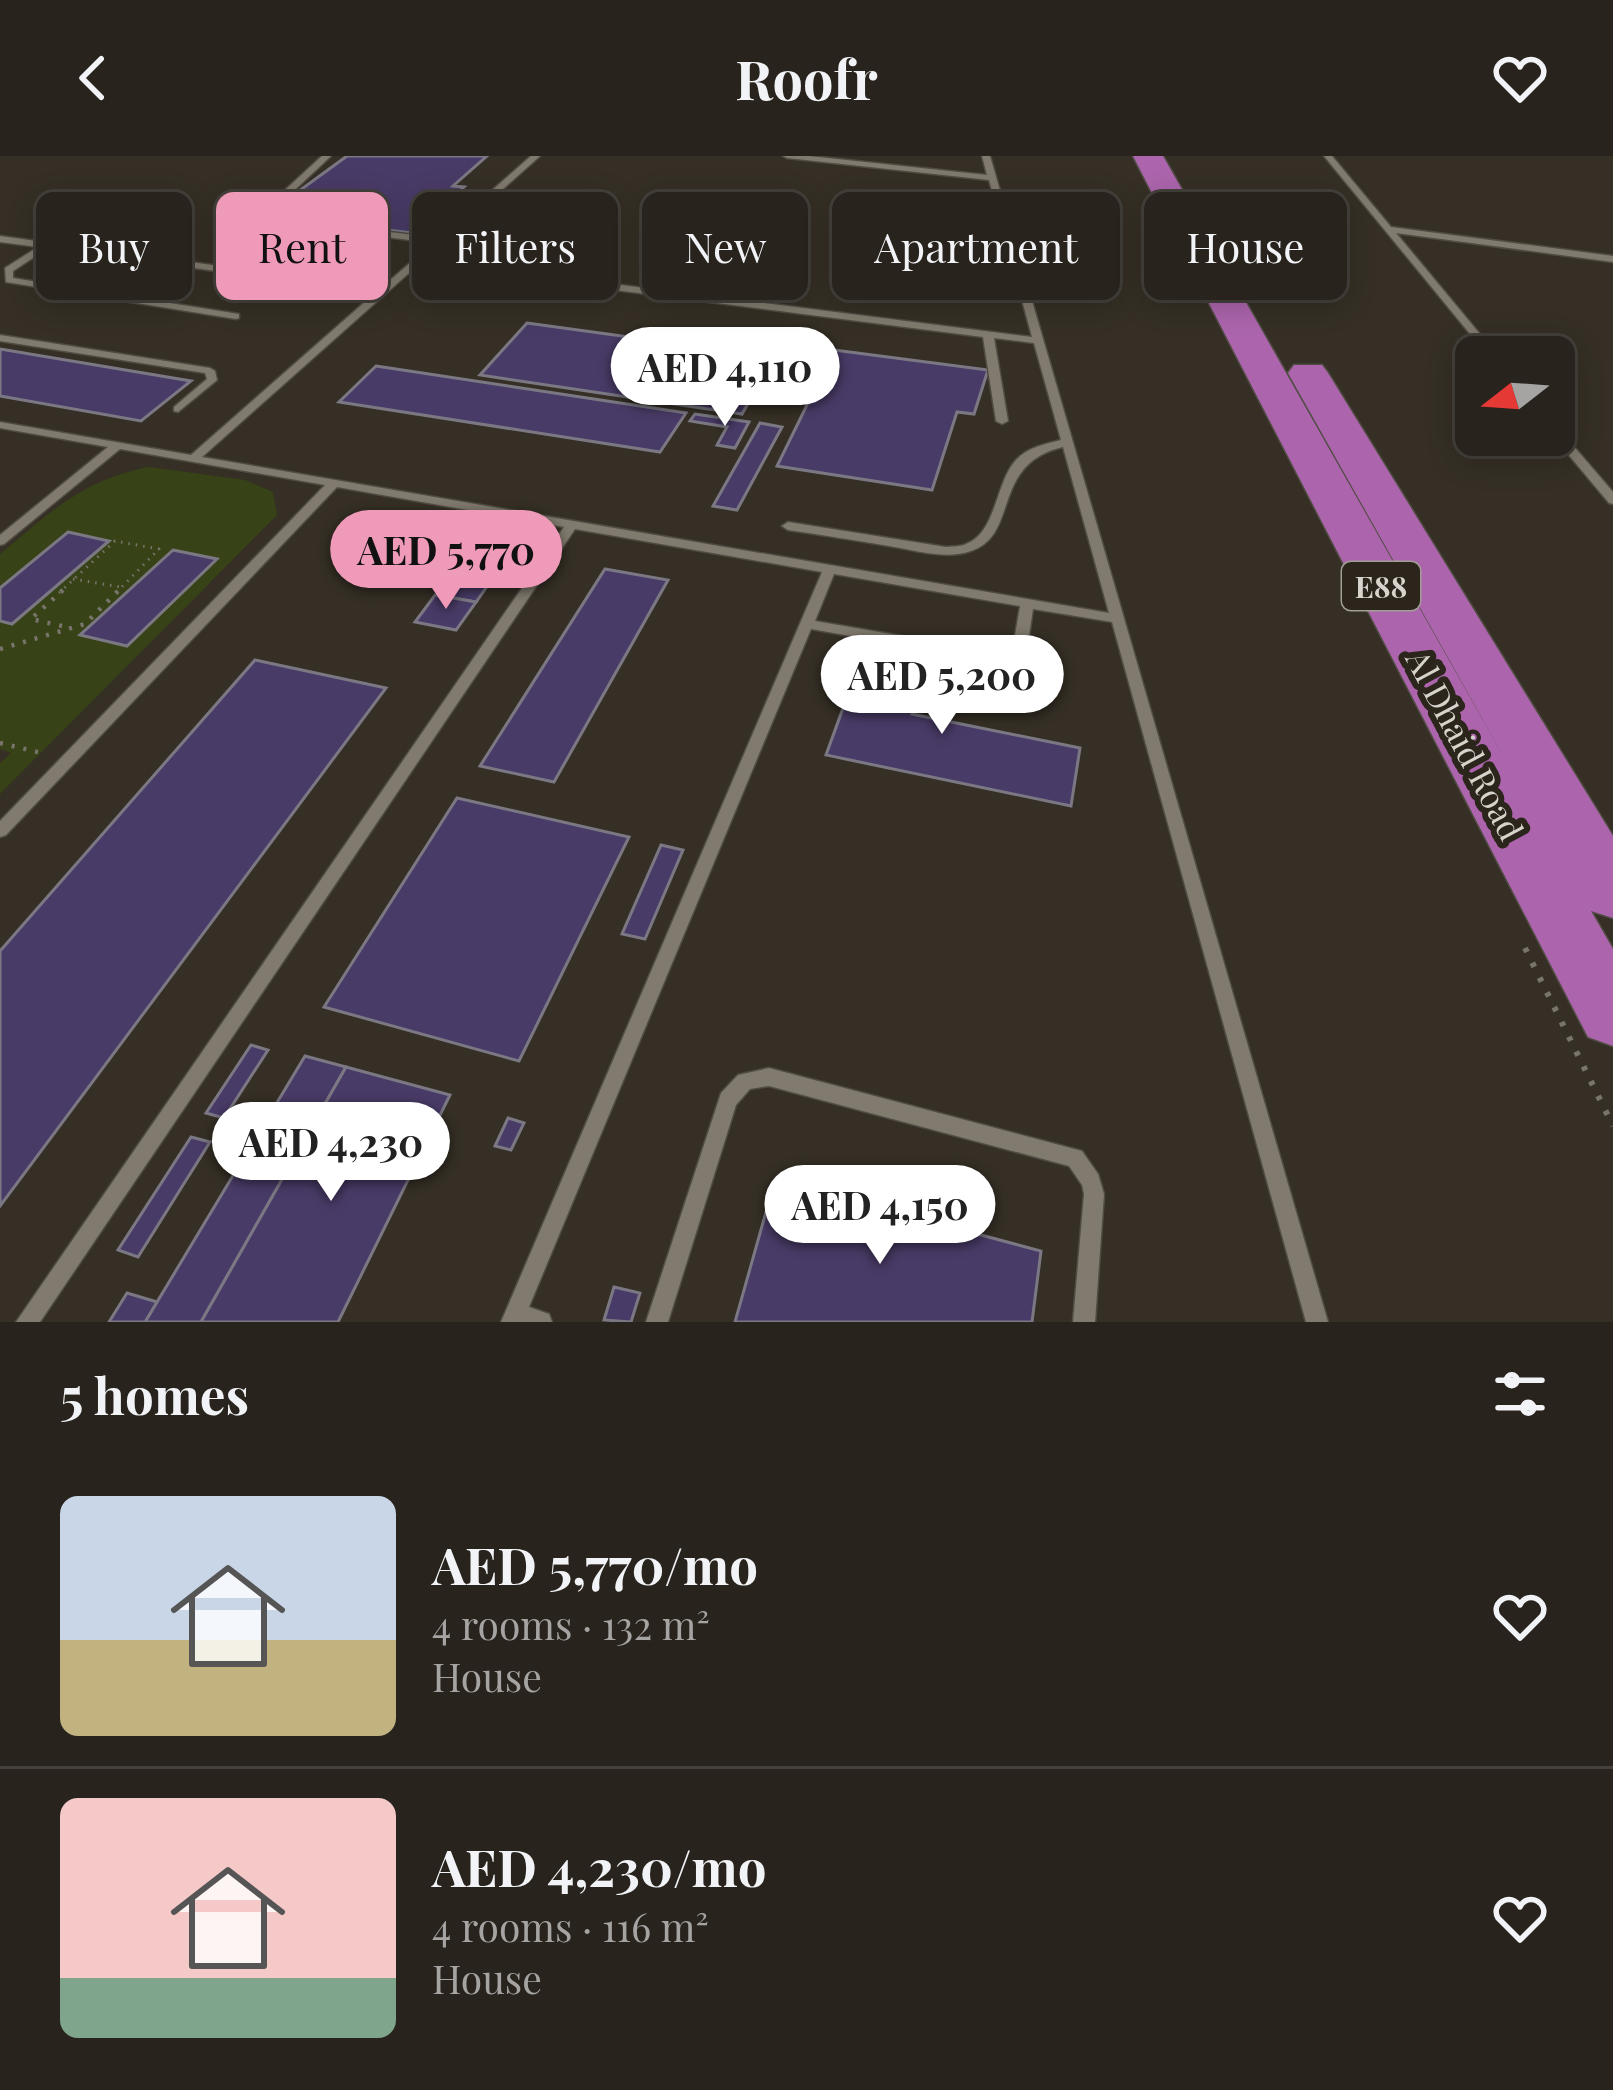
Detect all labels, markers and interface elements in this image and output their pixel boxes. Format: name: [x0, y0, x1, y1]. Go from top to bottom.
text: Roofr: [735, 42, 878, 114]
icon: back: [60, 45, 126, 111]
icon: heart: [1487, 45, 1553, 111]
chip: Buy: [36, 192, 192, 300]
chip: Rent: [216, 192, 388, 300]
chip: Filters: [412, 192, 618, 300]
chip: New: [642, 192, 808, 300]
chip: Apartment: [832, 192, 1120, 300]
chip: House: [1144, 192, 1347, 300]
pin: AED 4,110: [588, 327, 862, 429]
north arrow: [1455, 336, 1575, 456]
map controls: [1455, 336, 1575, 456]
text: AED 4,110: [638, 340, 812, 392]
pin: AED 5,770: [309, 510, 583, 612]
text: AED 5,770: [357, 523, 535, 575]
road number: E88: [1342, 562, 1420, 610]
pin: AED 5,200: [805, 635, 1079, 737]
street label: Al Dhaid Road: [1397, 640, 1535, 847]
text: AED 5,200: [848, 648, 1036, 700]
pin: AED 4,230: [194, 1102, 468, 1204]
text: AED 4,230: [239, 1115, 423, 1167]
pin: AED 4,150: [743, 1165, 1017, 1267]
text: AED 4,150: [791, 1178, 969, 1230]
text: 5 homes: [60, 1360, 249, 1428]
icon: filters: [1487, 1361, 1553, 1427]
text: AED 5,770/mo: [432, 1530, 758, 1598]
icon: home: [156, 1544, 300, 1688]
icon: heart: [1487, 1583, 1553, 1649]
text: 4 rooms · 132 m²: [432, 1598, 710, 1650]
text: House: [432, 1650, 542, 1702]
text: AED 4,230/mo: [432, 1832, 767, 1900]
icon: home: [156, 1846, 300, 1990]
icon: heart: [1487, 1885, 1553, 1951]
text: 4 rooms · 116 m²: [432, 1900, 709, 1952]
text: House: [432, 1952, 542, 2004]

